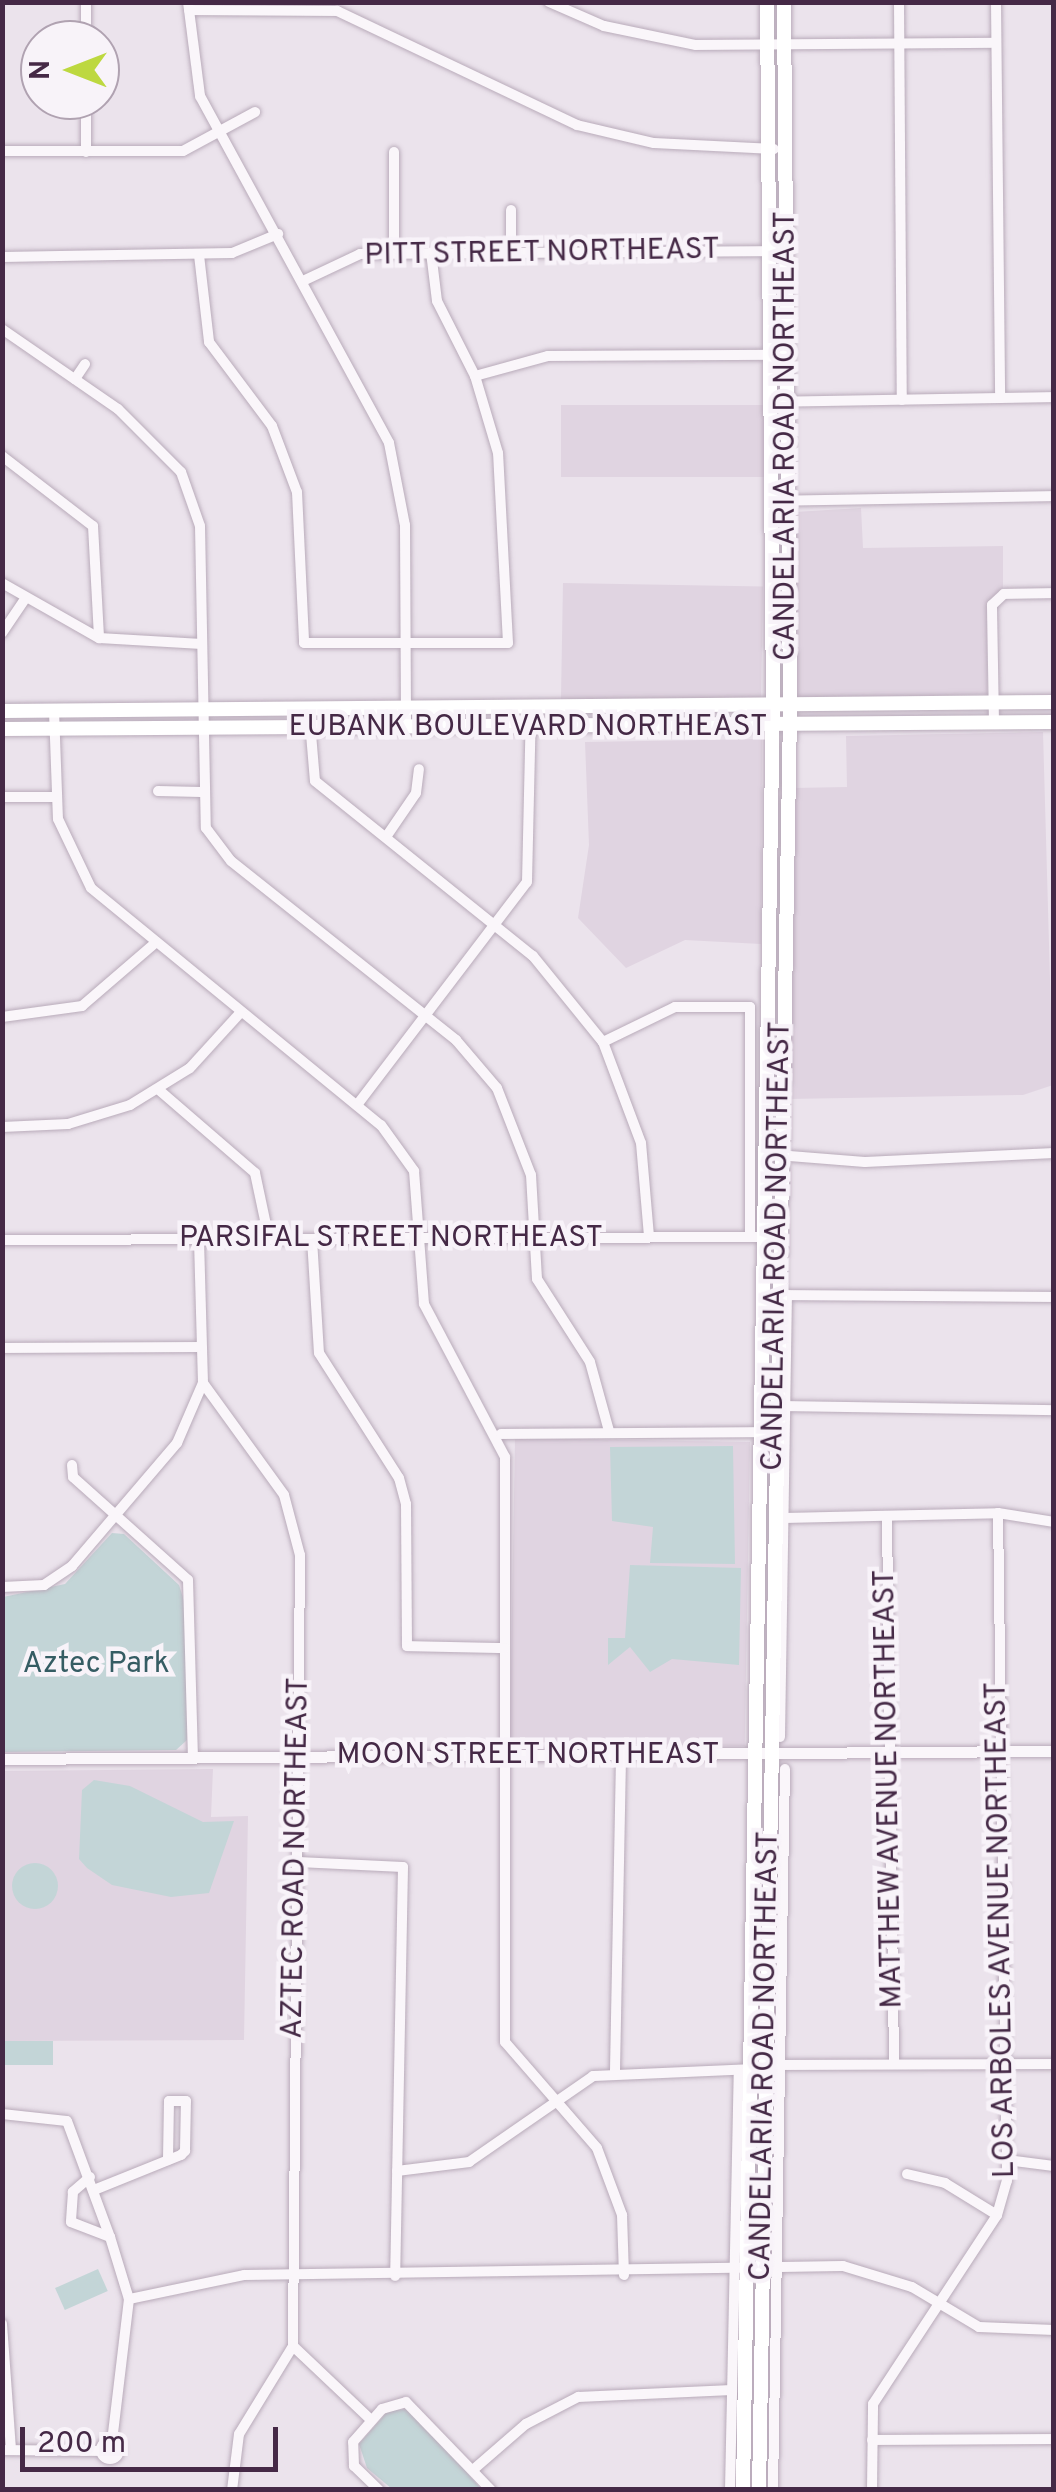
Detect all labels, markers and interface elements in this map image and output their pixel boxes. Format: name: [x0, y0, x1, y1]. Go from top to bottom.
north arrow: [20, 20, 120, 120]
text: N: [24, 60, 60, 80]
street label: CANDELARIA ROAD NORTHEAST: [769, 210, 805, 662]
street label: PITT STREET NORTHEAST: [363, 233, 721, 275]
street label: EUBANK BOULEVARD NORTHEAST: [289, 710, 767, 746]
street label: CANDELARIA ROAD NORTHEAST: [756, 1020, 800, 1472]
street label: PARSIFAL STREET NORTHEAST: [178, 1221, 604, 1257]
street label: MATTHEW AVENUE NORTHEAST: [868, 1568, 912, 2010]
park label: Aztec Park: [22, 1647, 170, 1683]
street label: AZTEC ROAD NORTHEAST: [276, 1677, 318, 2039]
street label: LOS ARBOLES AVENUE NORTHEAST: [980, 1680, 1024, 2180]
street label: MOON STREET NORTHEAST: [336, 1738, 720, 1774]
street label: CANDELARIA ROAD NORTHEAST: [744, 1830, 788, 2282]
scale bar: [25, 2407, 282, 2469]
text: 200 m: [37, 2426, 126, 2463]

